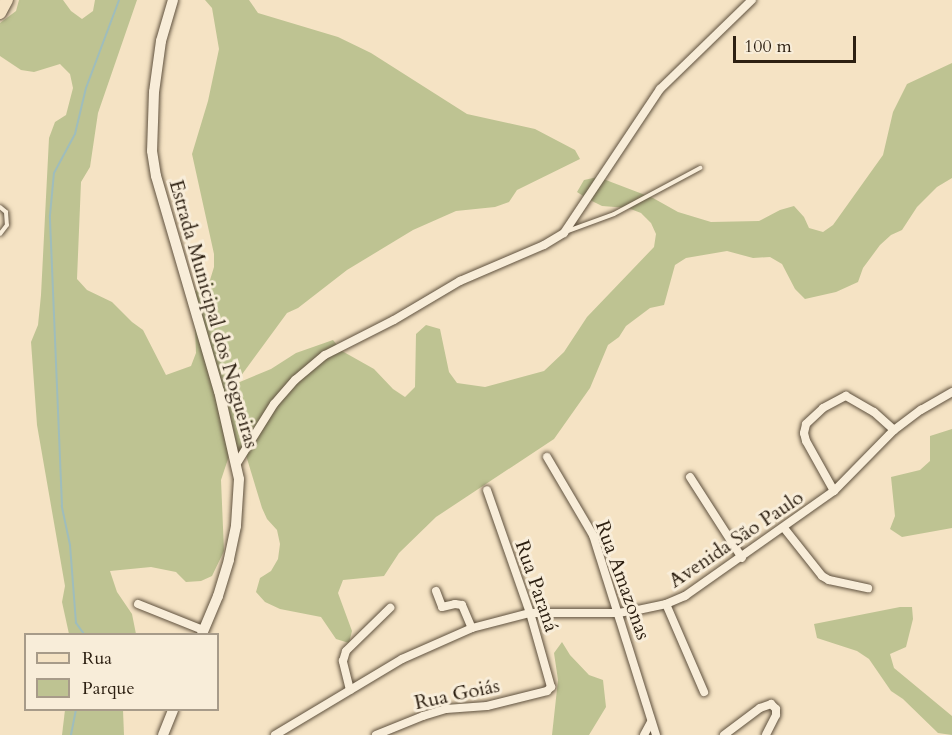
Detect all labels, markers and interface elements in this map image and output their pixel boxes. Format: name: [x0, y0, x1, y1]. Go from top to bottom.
scale bar: [736, 24, 859, 62]
text: 100 m: [744, 34, 792, 59]
street label: Estrada Municipal dos Nogueiras: [164, 177, 264, 451]
street label: Avenida São Paulo: [664, 485, 808, 593]
street label: Rua Amazonas: [590, 517, 656, 643]
street label: Rua Paraná: [510, 537, 564, 635]
legend: [24, 633, 219, 711]
text: Rua: [82, 646, 112, 671]
street label: Rua Goiás: [412, 673, 502, 715]
text: Parque: [82, 676, 135, 701]

